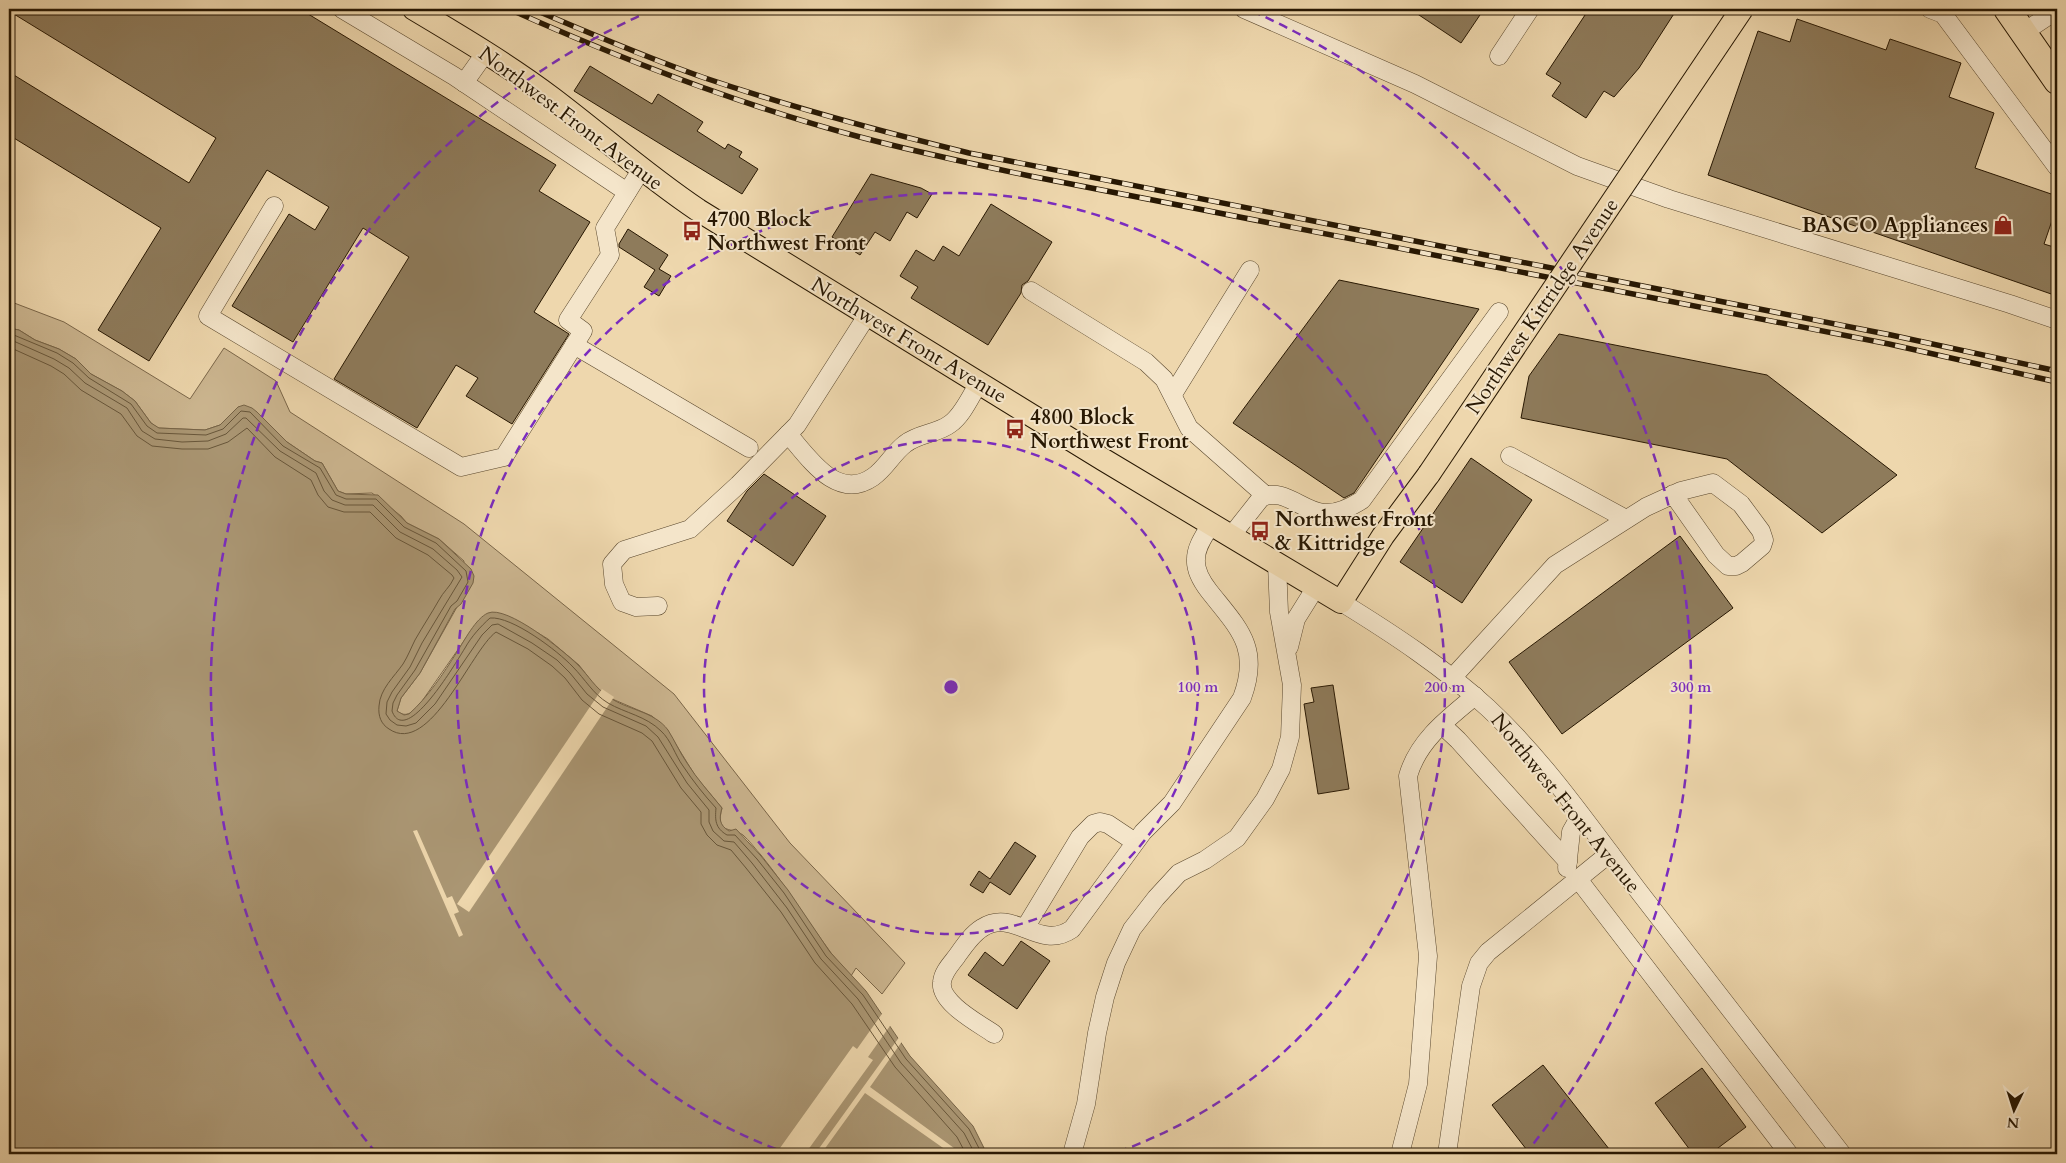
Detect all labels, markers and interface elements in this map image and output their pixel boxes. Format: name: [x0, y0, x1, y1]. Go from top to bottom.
street label: Northwest Front Avenue: [473, 39, 669, 197]
street label: Northwest Kittridge Avenue: [1459, 192, 1626, 420]
place label: 4700 Block Northwest Front: [707, 205, 866, 258]
place label: BASCO Appliances: [1802, 211, 1988, 240]
shop icon: BASCO Appliances: [1992, 214, 2014, 236]
bus stop icon: 4700 Block Northwest Front: [681, 220, 703, 242]
street label: Northwest Front Avenue: [805, 270, 1012, 411]
place label: 4800 Block Northwest Front: [1030, 403, 1189, 456]
bus stop icon: 4800 Block Northwest Front: [1004, 418, 1026, 440]
place label: Northwest Front & Kittridge: [1275, 505, 1434, 558]
bus stop icon: Northwest Front & Kittridge: [1249, 520, 1271, 542]
text: 100 m: [1178, 677, 1219, 697]
text: 200 m: [1425, 677, 1466, 697]
text: 300 m: [1671, 677, 1712, 697]
centre of rings: [942, 678, 960, 696]
street label: Northwest Front Avenue: [1484, 707, 1647, 899]
north arrow: [1988, 1086, 2038, 1136]
text: N: [2006, 1113, 2020, 1132]

